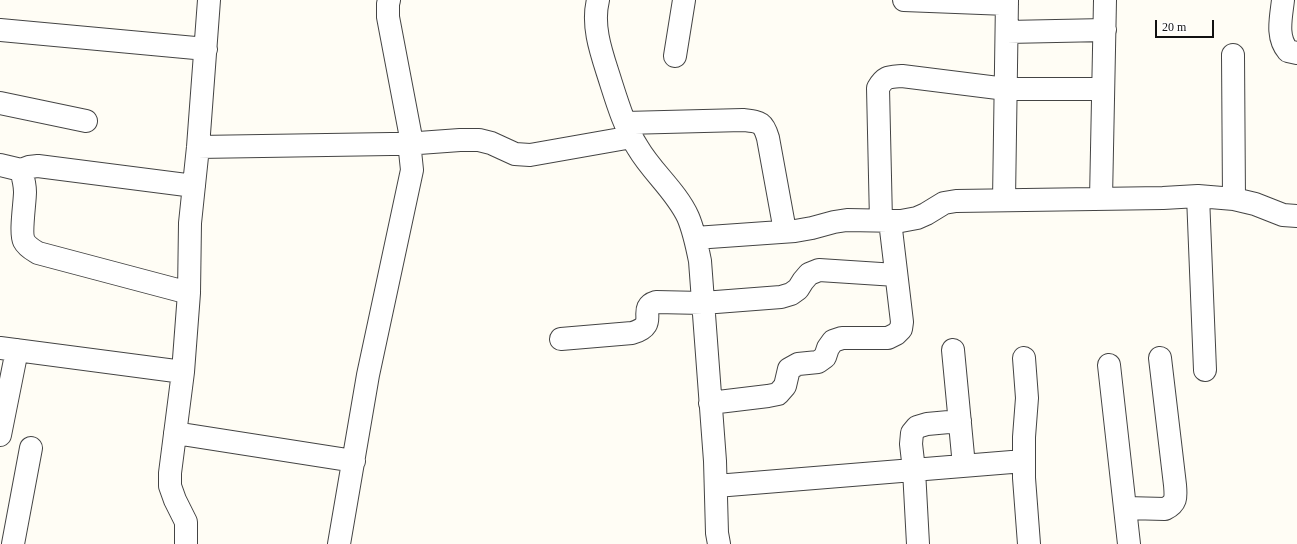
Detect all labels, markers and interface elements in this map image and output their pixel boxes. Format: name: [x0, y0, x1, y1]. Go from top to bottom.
scale bar: [1157, 12, 1216, 38]
text: 20 m: [1162, 20, 1186, 34]

